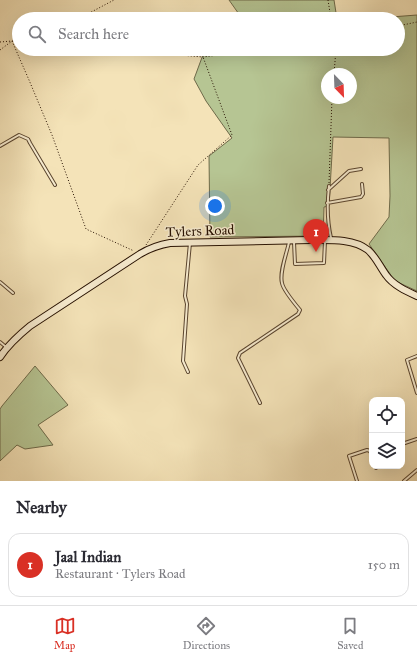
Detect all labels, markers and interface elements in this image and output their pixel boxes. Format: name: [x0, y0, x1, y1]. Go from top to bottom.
search box: [12, 12, 405, 56]
icon: search: [26, 23, 48, 45]
text: Search here: [58, 25, 129, 43]
north arrow: [321, 68, 357, 104]
your location: [205, 196, 225, 216]
pin: 1: [303, 219, 329, 252]
street label: Tylers Road: [165, 221, 235, 241]
map controls: [369, 397, 405, 469]
button: locate: [369, 397, 405, 433]
button: layers: [369, 433, 405, 469]
text: Nearby: [16, 497, 67, 518]
text: Jaal Indian: [55, 548, 121, 566]
text: 1: [27, 557, 33, 573]
text: 150 m: [368, 557, 400, 573]
text: Restaurant · Tylers Road: [55, 566, 186, 582]
tab: Map: [54, 615, 76, 652]
tab: Directions: [183, 615, 230, 652]
tab: Saved: [337, 615, 363, 652]

